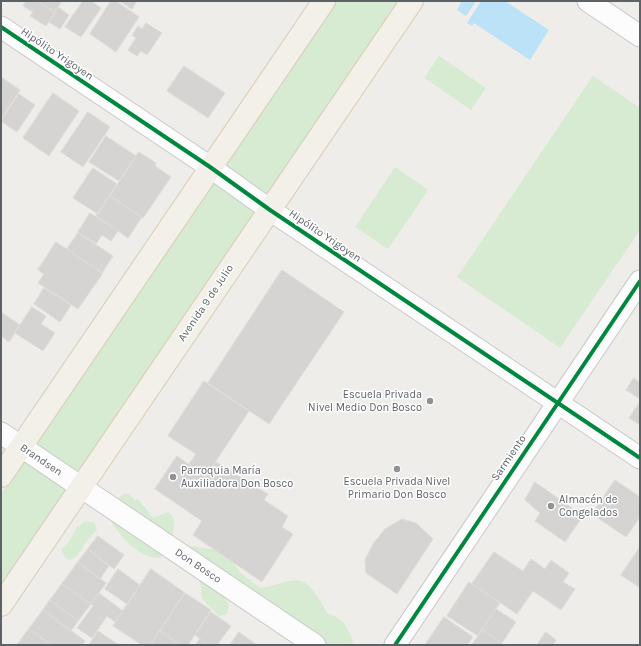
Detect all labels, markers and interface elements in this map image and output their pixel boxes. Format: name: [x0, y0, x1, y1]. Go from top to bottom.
street label: Hipólito Yrigoyen: [18, 25, 96, 83]
street label: Hipólito Yrigoyen: [286, 207, 364, 265]
street label: Avenida 9 de Julio: [175, 262, 237, 344]
place label: Escuela Privada Nivel Medio Don Bosco: [308, 388, 422, 414]
marker: Escuela Privada Nivel Medio Don Bosco: [425, 396, 435, 406]
street label: Sarmiento: [489, 432, 529, 484]
street label: Brandsen: [17, 441, 65, 479]
place label: Parroquia María Auxiliadora Don Bosco: [181, 464, 293, 490]
marker: Escuela Privada Nivel Primario Don Bosco: [392, 464, 402, 474]
marker: Parroquia María Auxiliadora Don Bosco: [168, 472, 178, 482]
place label: Escuela Privada Nivel Primario Don Bosco: [344, 475, 450, 501]
place label: Almacén de Congelados: [559, 493, 618, 519]
marker: Almacén de Congelados: [546, 501, 556, 511]
street label: Don Bosco: [172, 546, 224, 586]

